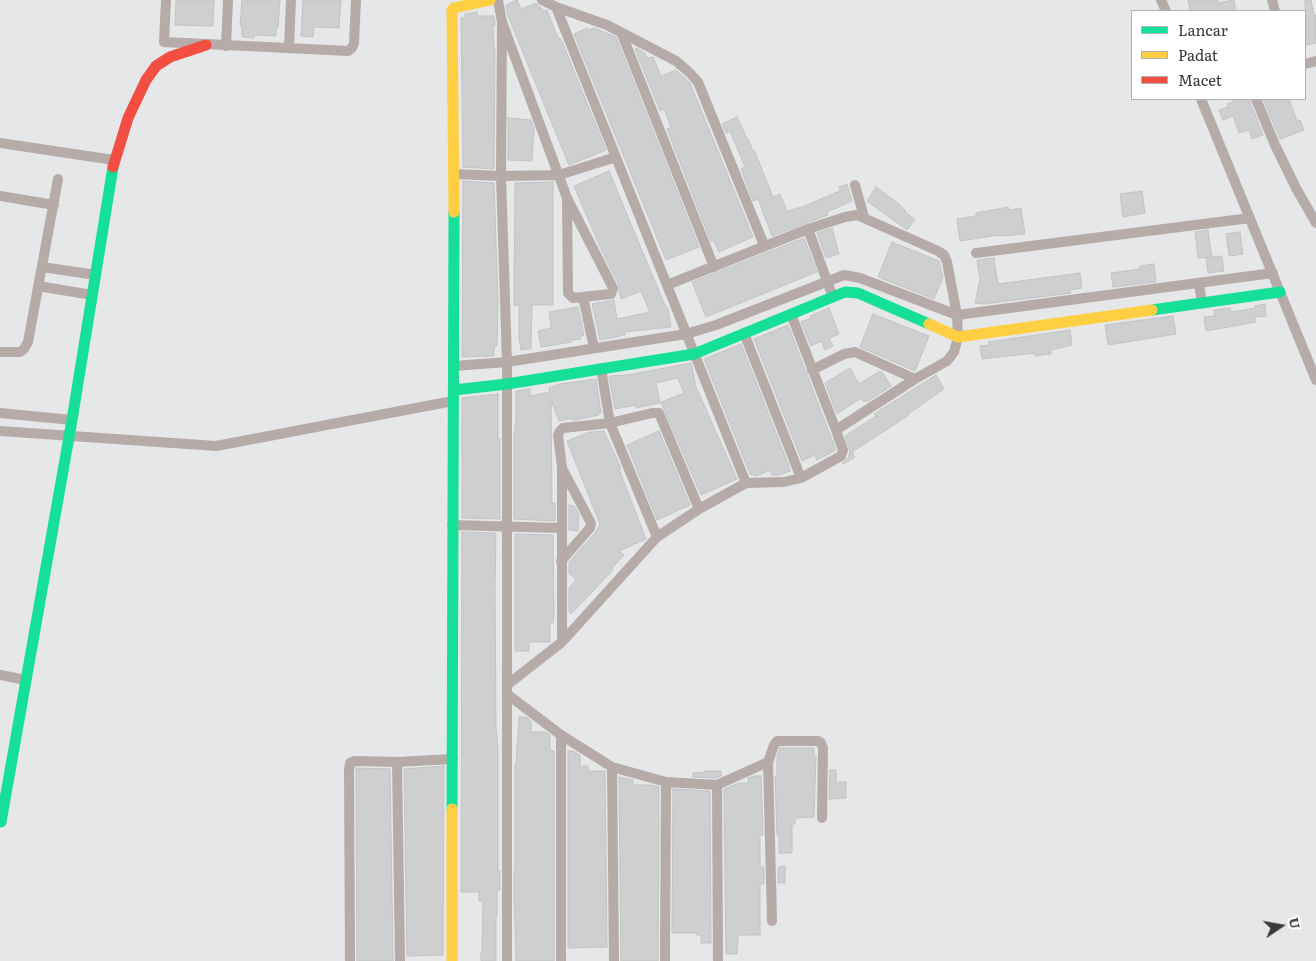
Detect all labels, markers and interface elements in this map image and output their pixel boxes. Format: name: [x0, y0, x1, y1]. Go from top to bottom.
legend: [1131, 10, 1306, 100]
text: Lancar: [1178, 18, 1228, 41]
text: Padat: [1178, 43, 1218, 66]
text: Macet: [1178, 68, 1222, 91]
north arrow: [1256, 901, 1306, 951]
text: U: [1285, 915, 1307, 930]

